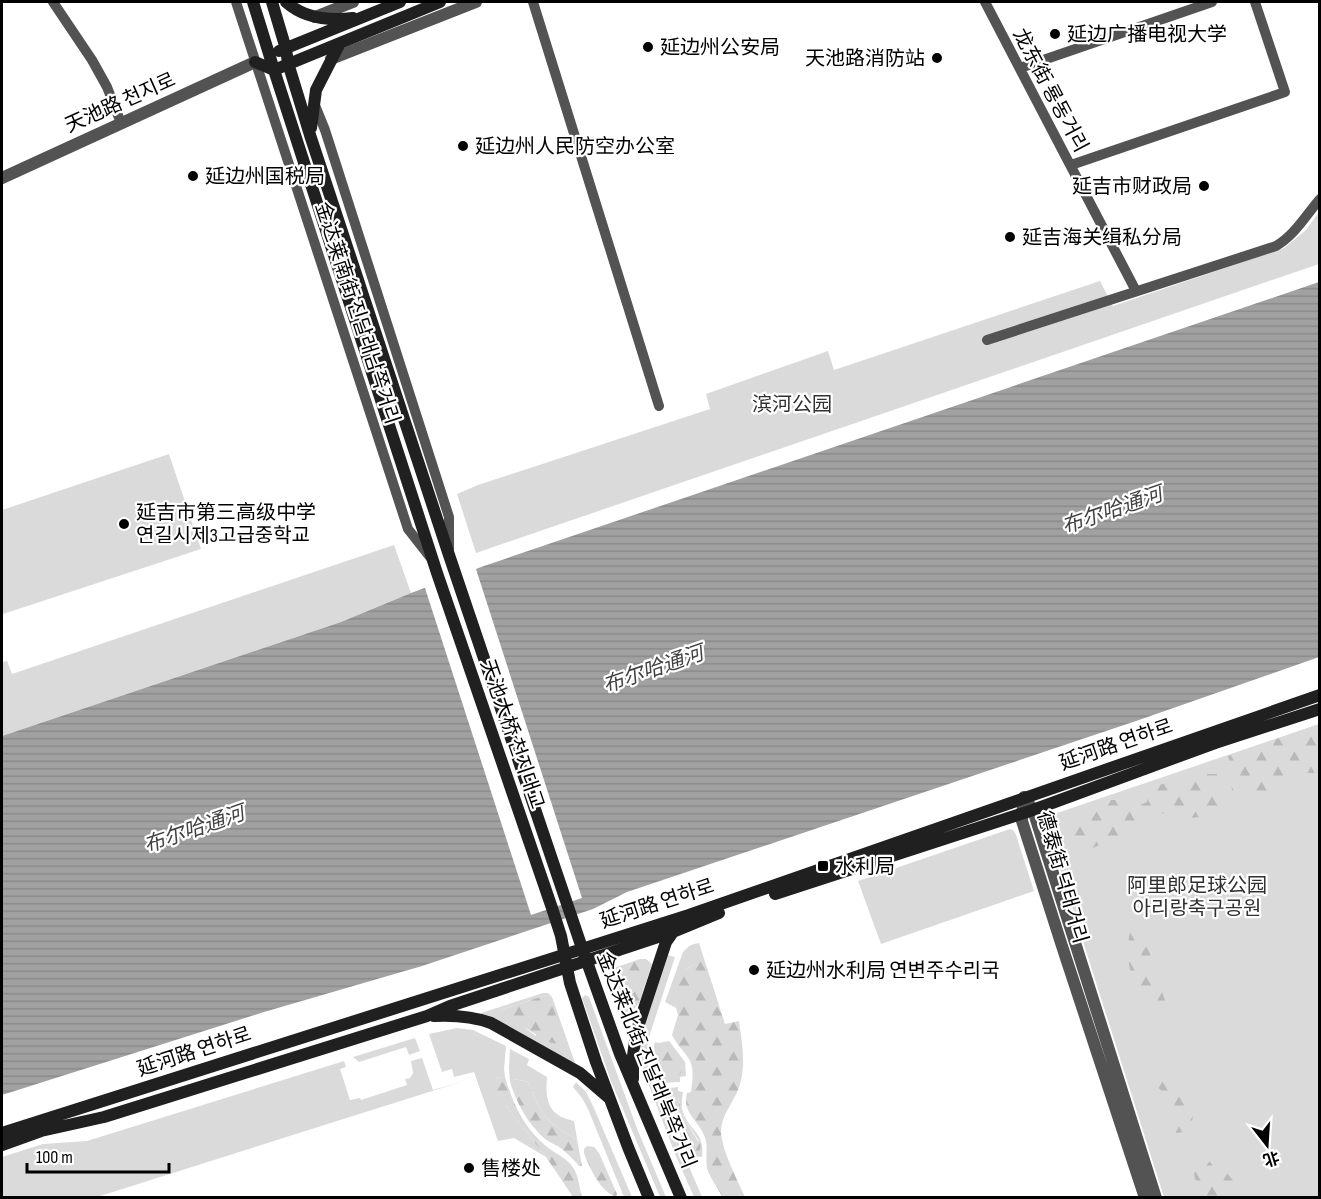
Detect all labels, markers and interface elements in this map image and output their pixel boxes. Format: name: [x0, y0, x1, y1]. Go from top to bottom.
place label: 延边广播电视大学: [1067, 23, 1227, 47]
street label: 龙东街 룡동거리: [1007, 24, 1093, 156]
marker: 延边广播电视大学: [1048, 27, 1062, 41]
place label: 延边州公安局: [660, 36, 780, 60]
marker: 延边州公安局: [641, 40, 655, 54]
place label: 天池路消防站: [805, 47, 925, 71]
marker: 天池路消防站: [930, 51, 944, 65]
street label: 天池路 천지로: [61, 68, 179, 138]
place label: 延边州人民防空办公室: [475, 135, 675, 159]
marker: 延边州人民防空办公室: [456, 139, 470, 153]
place label: 延边州国税局: [205, 165, 325, 189]
marker: 延边州国税局: [186, 169, 200, 183]
place label: 延吉市财政局: [1072, 175, 1192, 199]
marker: 延吉市财政局: [1197, 179, 1211, 193]
street label: 金达莱南街 진달래남쪽거리: [310, 199, 404, 427]
place label: 延吉海关缉私分局: [1022, 226, 1182, 250]
marker: 延吉海关缉私分局: [1003, 230, 1017, 244]
park label: 滨河公园: [752, 393, 832, 417]
water label: 布尔哈通河: [1058, 480, 1170, 539]
place label: 延吉市第三高级中学 연길시제3고급중학교: [136, 501, 316, 548]
marker: 延吉市第三高级中学 연길시제3고급중학교: [117, 517, 131, 531]
water label: 布尔哈通河: [599, 639, 711, 698]
street label: 天池大桥 천지대교: [475, 656, 549, 812]
street label: 延河路 연하로: [1056, 714, 1176, 776]
water label: 布尔哈通河: [140, 799, 252, 858]
street label: 德泰街 덕태거리: [1032, 808, 1092, 946]
place label: 水利局: [835, 855, 895, 879]
marker: 水利局: [816, 859, 830, 873]
street label: 延河路 연하로: [597, 874, 717, 934]
park label: 阿里郎足球公园 아리랑축구공원: [1127, 874, 1267, 921]
street label: 金达莱北街 진달래북쪽거리: [591, 948, 701, 1172]
place label: 延边州水利局 연변주수리국: [766, 959, 1000, 983]
marker: 延边州水利局 연변주수리국: [747, 963, 761, 977]
street label: 延河路 연하로: [134, 1022, 254, 1082]
north arrow: [1237, 1115, 1297, 1175]
scale bar: [27, 1136, 170, 1174]
text: 北: [1261, 1146, 1281, 1169]
text: 100 m: [36, 1147, 73, 1168]
place label: 售楼处: [481, 1157, 541, 1181]
marker: 售楼处: [462, 1161, 476, 1175]

